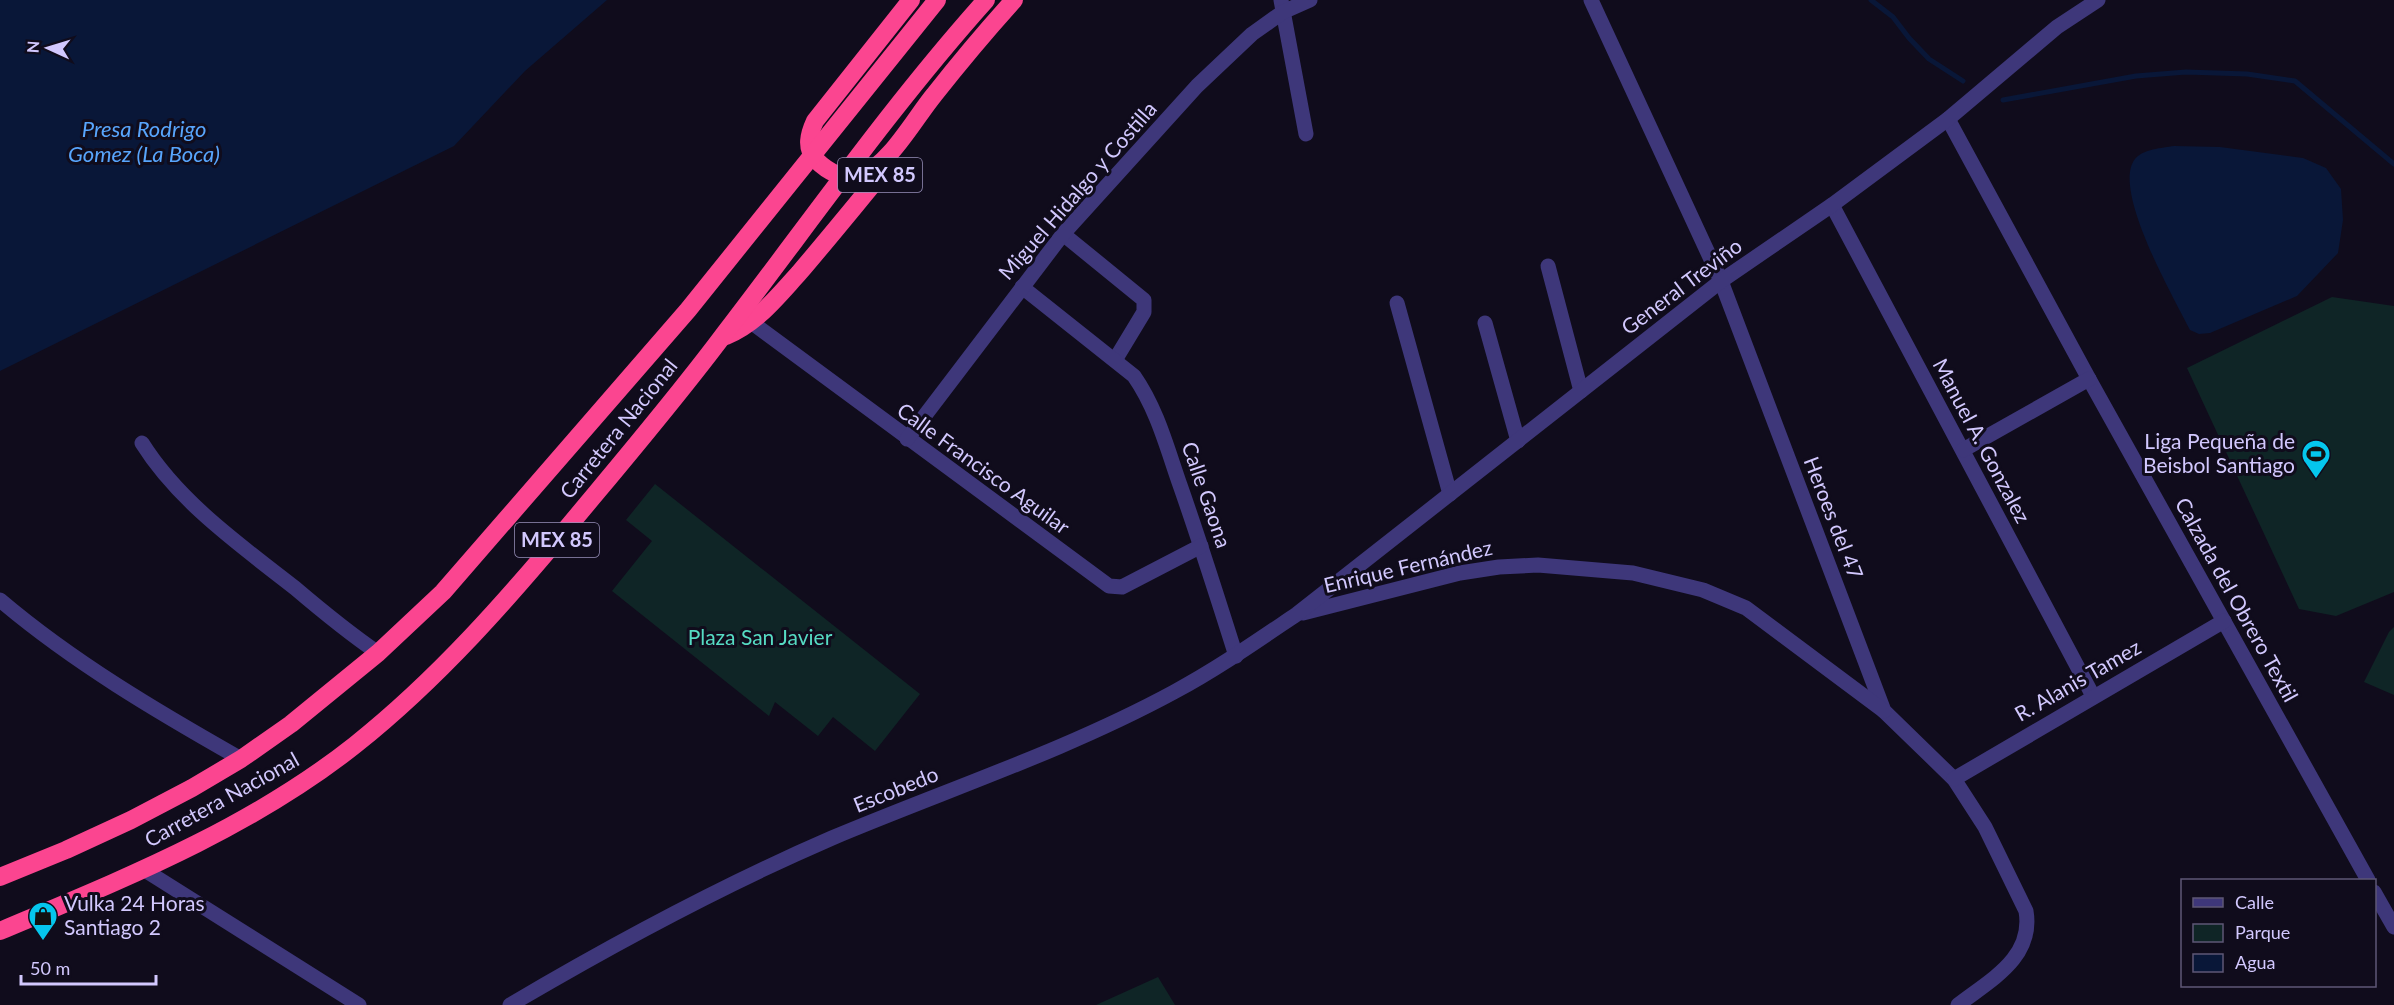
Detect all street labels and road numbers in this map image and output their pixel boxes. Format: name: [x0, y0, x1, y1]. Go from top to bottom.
street label: Miguel Hidalgo y Costilla: [993, 96, 1161, 284]
road number: MEX 85: [838, 158, 922, 192]
street label: General Treviño: [1616, 232, 1746, 339]
street label: Carretera Nacional: [554, 353, 682, 503]
street label: Manuel A. Gonzalez: [1928, 354, 2036, 527]
street label: Calle Francisco Aguilar: [893, 397, 1075, 539]
street label: Calle Gaona: [1178, 438, 1237, 551]
street label: Heroes del 47: [1800, 453, 1869, 582]
street label: Calzada del Obrero Textil: [2171, 493, 2304, 706]
road number: MEX 85: [515, 523, 599, 557]
street label: Enrique Fernández: [1321, 534, 1494, 597]
street label: R. Alanis Tamez: [2010, 634, 2145, 726]
street label: Carretera Nacional: [140, 746, 303, 851]
street label: Escobedo: [849, 760, 942, 817]

